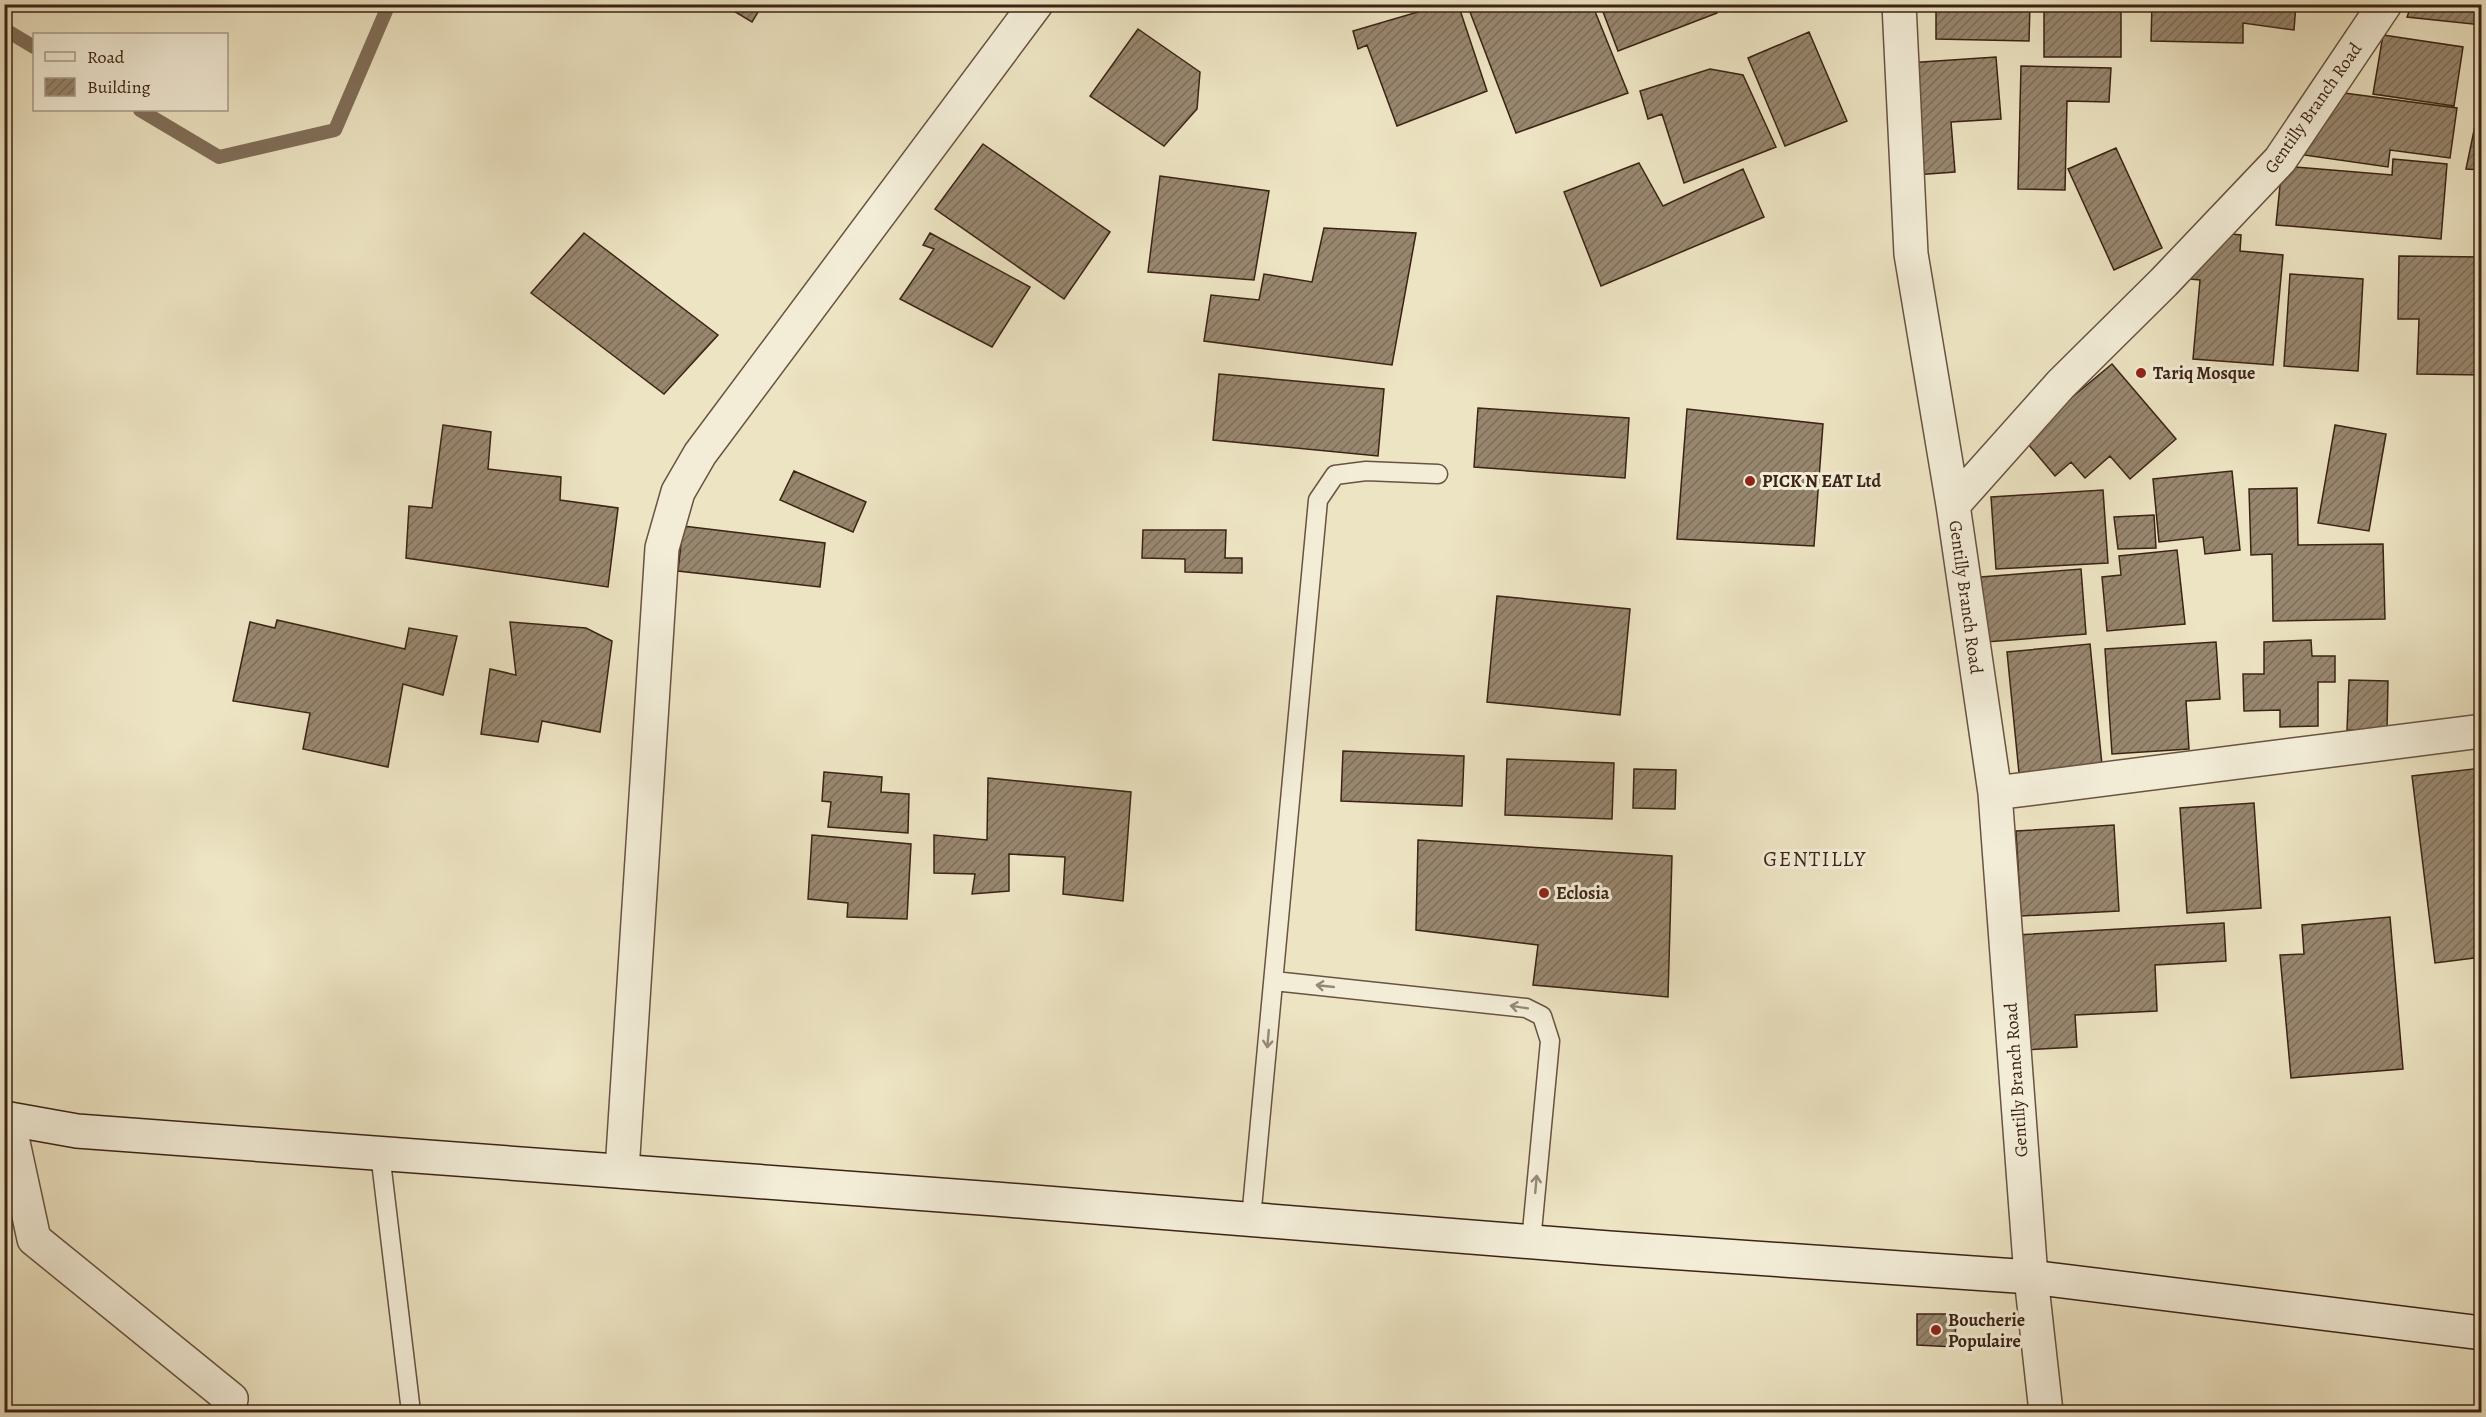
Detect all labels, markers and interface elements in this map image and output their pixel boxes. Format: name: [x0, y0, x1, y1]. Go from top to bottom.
legend: [33, 33, 228, 111]
street label: Gentilly Branch Road: [2259, 37, 2367, 178]
text: Road: [87, 45, 125, 69]
text: Building: [87, 75, 151, 99]
place label: Tariq Mosque: [2153, 361, 2255, 385]
marker: Tariq Mosque: [2134, 366, 2148, 380]
place label: PICK N EAT Ltd: [1762, 469, 1881, 493]
marker: PICK N EAT Ltd: [1743, 474, 1757, 488]
street label: Gentilly Branch Road: [1943, 519, 1989, 676]
district label: GENTILLY: [1763, 845, 1867, 873]
place label: Eclosia: [1556, 881, 1610, 905]
marker: Eclosia: [1537, 886, 1551, 900]
one-way arrow: [1315, 980, 1335, 991]
one-way arrow: [1509, 1002, 1529, 1013]
street label: Gentilly Branch Road: [1999, 1002, 2033, 1158]
one-way arrow: [1262, 1028, 1273, 1048]
one-way arrow: [1531, 1174, 1542, 1194]
place label: Boucherie Populaire: [1948, 1308, 2025, 1353]
marker: Boucherie Populaire: [1929, 1323, 1943, 1337]

